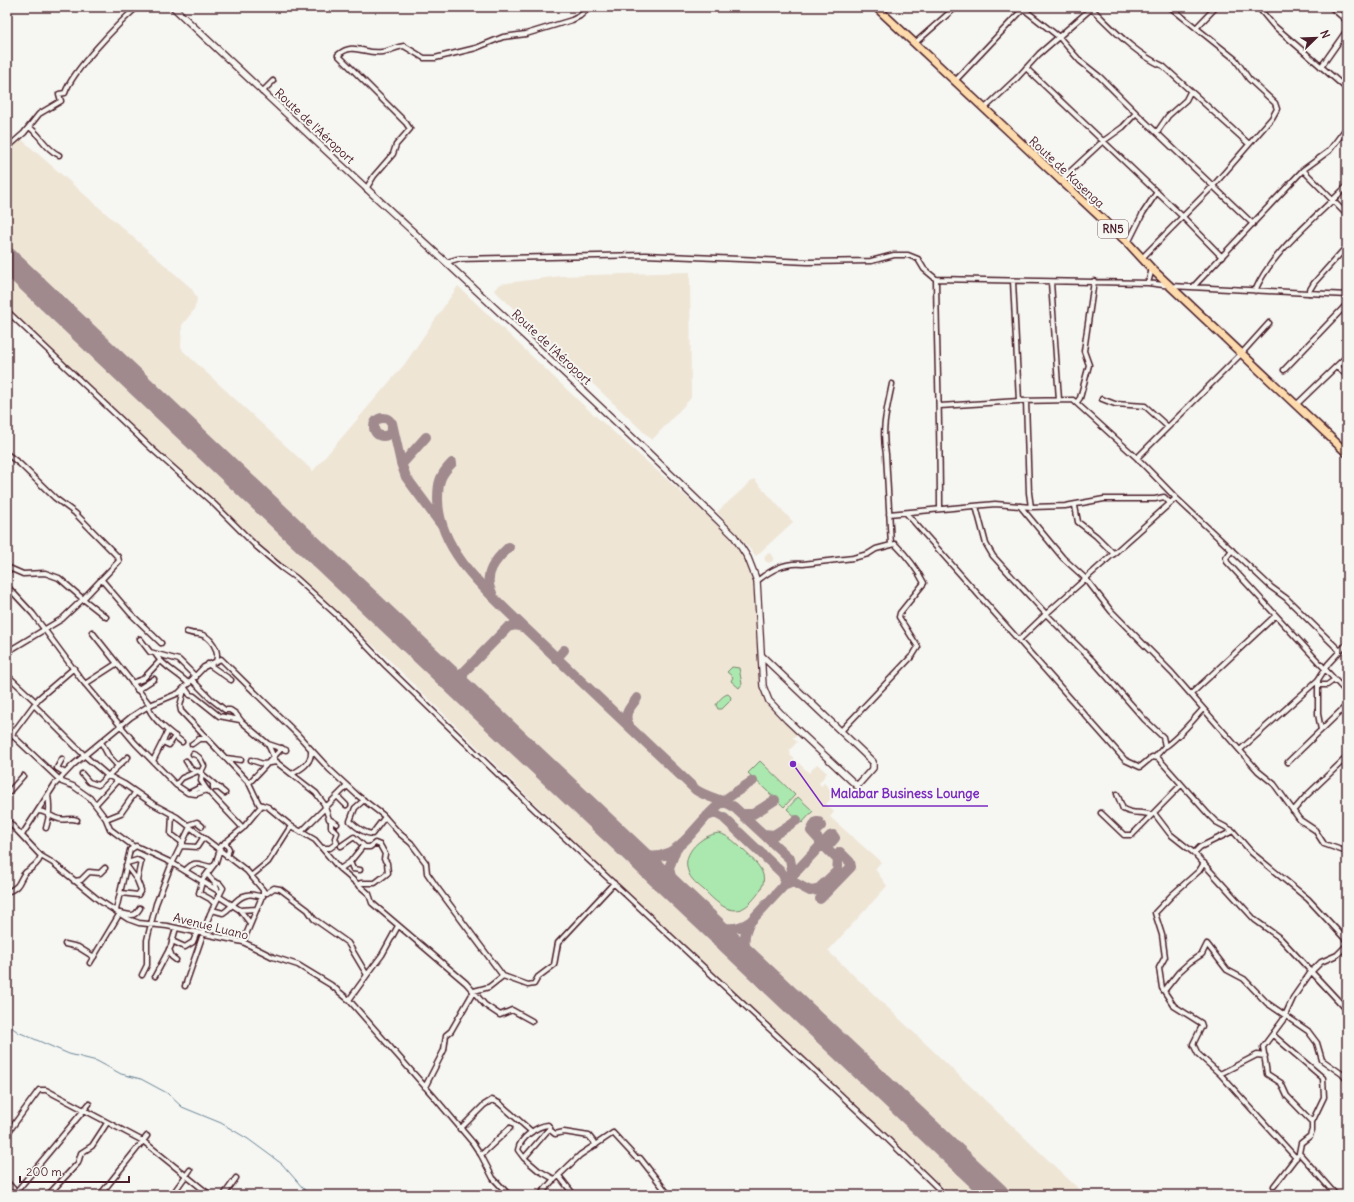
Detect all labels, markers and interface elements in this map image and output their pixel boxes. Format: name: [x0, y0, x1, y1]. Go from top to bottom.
north arrow: [1296, 18, 1336, 58]
text: N: [1317, 28, 1333, 40]
street label: Route de l'Aéroport: [272, 85, 358, 167]
street label: Route de Kasenga: [1026, 133, 1108, 211]
road number: RN5: [1098, 220, 1128, 238]
street label: Route de l'Aéroport: [509, 306, 595, 388]
callout: Malabar Business Lounge: [823, 781, 988, 806]
text: Malabar Business Lounge: [830, 785, 980, 802]
street label: Avenue Luano: [172, 909, 250, 943]
scale bar: [20, 1158, 129, 1184]
text: 200 m: [26, 1164, 62, 1179]

